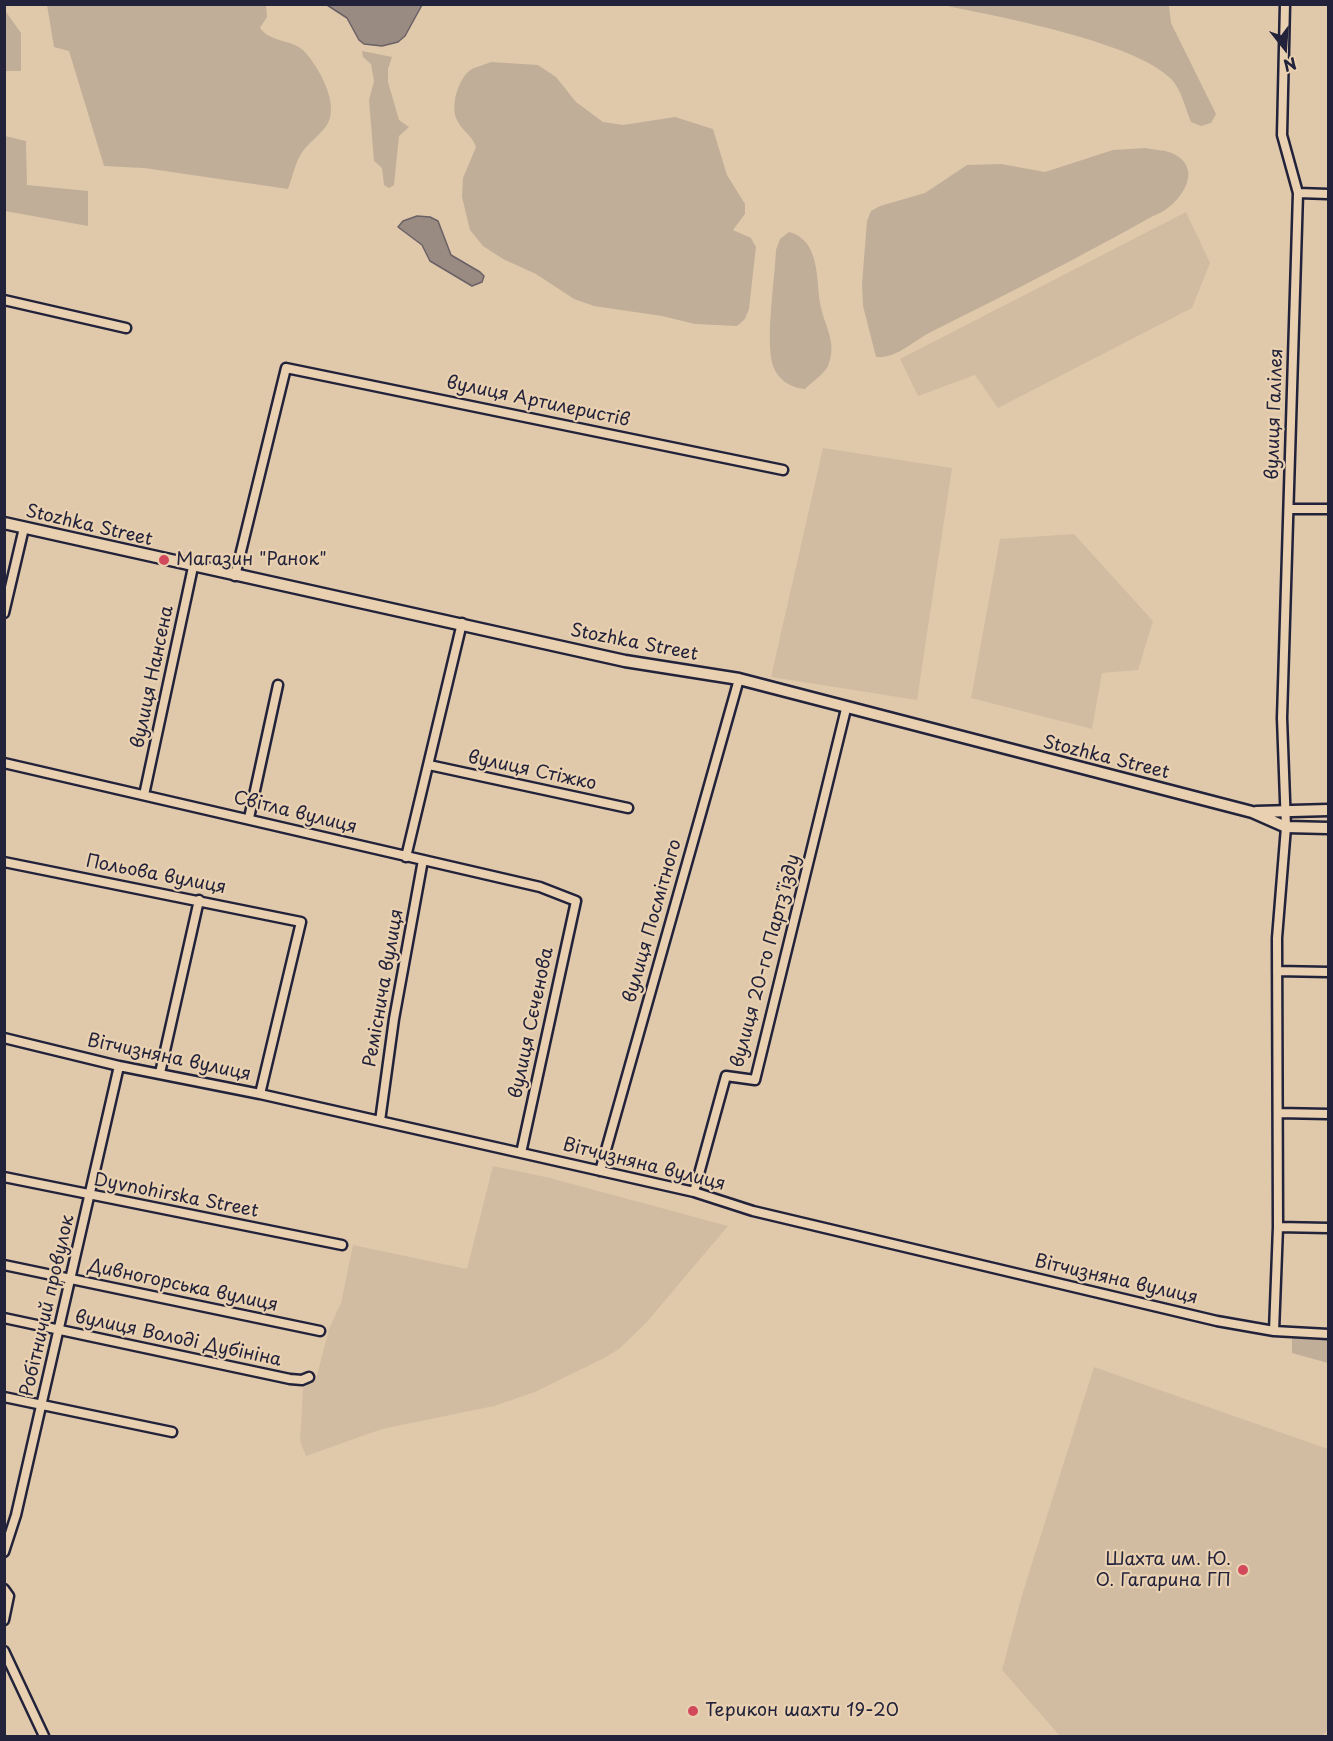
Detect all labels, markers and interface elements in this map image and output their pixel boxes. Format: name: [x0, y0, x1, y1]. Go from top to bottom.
north arrow: [1255, 18, 1315, 78]
text: N: [1281, 52, 1300, 79]
street label: вулиця Галілея: [1262, 348, 1288, 480]
street label: вулиця Артилеристів: [444, 372, 632, 432]
street label: Stozhka Street: [24, 501, 154, 551]
place label: Магазин "Ранок": [176, 549, 327, 571]
marker: Магазин "Ранок": [157, 553, 171, 567]
street label: вулиця Нансена: [127, 604, 179, 750]
street label: Stozhka Street: [568, 620, 700, 666]
street label: Stozhka Street: [1041, 732, 1171, 784]
street label: вулиця Стіжко: [466, 747, 598, 795]
street label: Світла вулиця: [231, 787, 359, 839]
street label: вулиця Посмітного: [619, 837, 687, 1005]
street label: Польова вулиця: [84, 851, 228, 899]
street label: вулиця 20-го Партз'їзду: [727, 852, 805, 1070]
street label: Реміснича вулиця: [359, 907, 409, 1069]
street label: вулиця Сєченова: [505, 945, 559, 1101]
street label: Вітчизняна вулиця: [85, 1030, 253, 1086]
street label: Вітчизняна вулиця: [560, 1134, 728, 1196]
street label: Dyvnohirska Street: [92, 1169, 260, 1223]
street label: Робітничий провулок: [17, 1213, 79, 1399]
street label: Вітчизняна вулиця: [1032, 1251, 1200, 1309]
street label: Дивногорська вулиця: [86, 1255, 280, 1317]
street label: вулиця Володі Дубініна: [73, 1307, 283, 1371]
place label: Шахта им. Ю. О. Гагарина ГП: [1095, 1549, 1231, 1592]
marker: Шахта им. Ю. О. Гагарина ГП: [1236, 1563, 1250, 1577]
place label: Терикон шахти 19-20: [705, 1700, 899, 1722]
marker: Терикон шахти 19-20: [686, 1704, 700, 1718]

